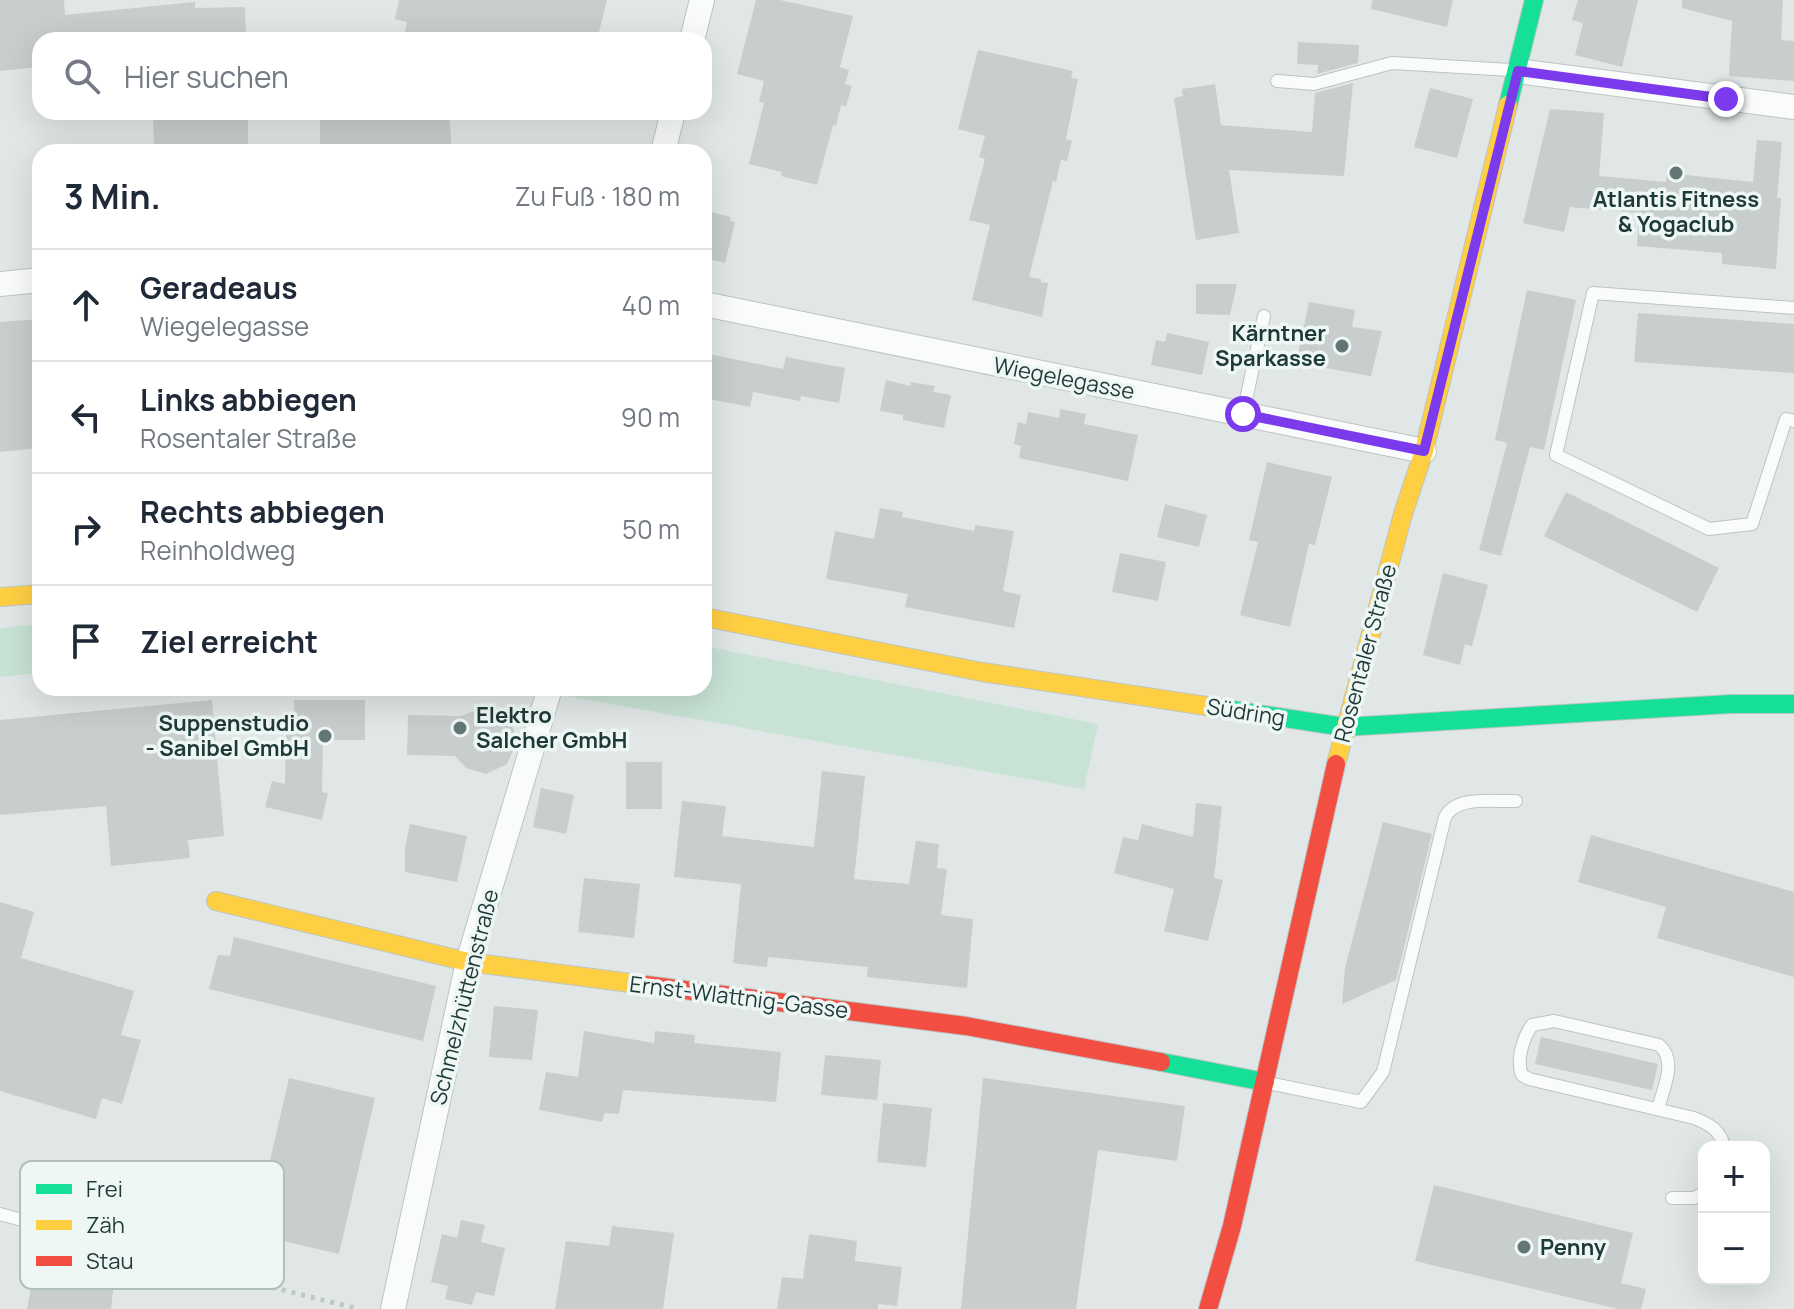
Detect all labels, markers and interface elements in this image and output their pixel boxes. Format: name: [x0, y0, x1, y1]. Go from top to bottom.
search box: [32, 32, 712, 120]
icon: search: [60, 54, 104, 98]
text: Hier suchen: [124, 56, 289, 97]
route end: [1708, 81, 1744, 117]
marker: Atlantis Fitness & Yogaclub: [1667, 164, 1685, 182]
text: 3 Min.: [64, 173, 161, 219]
text: Zu Fuß · 180 m: [515, 178, 680, 214]
place label: Atlantis Fitness & Yogaclub: [1593, 184, 1759, 239]
text: Geradeaus: [140, 267, 297, 308]
icon: ahead: [64, 283, 108, 327]
text: 40 m: [622, 287, 680, 323]
text: Wiegelegasse: [140, 308, 309, 344]
place label: Kärntner Sparkasse: [1215, 318, 1326, 373]
marker: Kärntner Sparkasse: [1333, 337, 1351, 355]
street label: Wiegelegasse: [991, 350, 1137, 406]
text: Links abbiegen: [140, 379, 357, 420]
icon: left: [64, 395, 108, 439]
route start: [1225, 396, 1261, 432]
text: 90 m: [621, 399, 680, 435]
text: Rosentaler Straße: [140, 420, 357, 456]
text: Rechts abbiegen: [140, 491, 385, 532]
icon: right: [64, 507, 108, 551]
text: 50 m: [622, 511, 680, 547]
text: Reinholdweg: [140, 532, 295, 568]
street label: Rosentaler Straße: [1327, 560, 1403, 745]
icon: arrive: [64, 619, 108, 663]
text: Ziel erreicht: [140, 621, 318, 662]
street label: Südring: [1205, 691, 1287, 733]
place label: Elektro Salcher GmbH: [476, 700, 627, 755]
place label: Suppenstudio - Sanibel GmbH: [146, 708, 309, 763]
marker: Elektro Salcher GmbH: [451, 719, 469, 737]
marker: Suppenstudio - Sanibel GmbH: [316, 727, 334, 745]
street label: Schmelzhüttenstraße: [423, 886, 505, 1108]
street label: Ernst-Wlattnig-Gasse: [628, 969, 850, 1025]
map controls: [1698, 1141, 1770, 1285]
button: +: [1698, 1141, 1770, 1213]
legend: [20, 1161, 284, 1289]
text: Frei: [86, 1174, 123, 1204]
text: Zäh: [86, 1210, 125, 1240]
button: −: [1698, 1213, 1770, 1285]
place label: Penny: [1540, 1232, 1607, 1262]
marker: Penny: [1515, 1238, 1533, 1256]
text: Stau: [86, 1246, 134, 1276]

